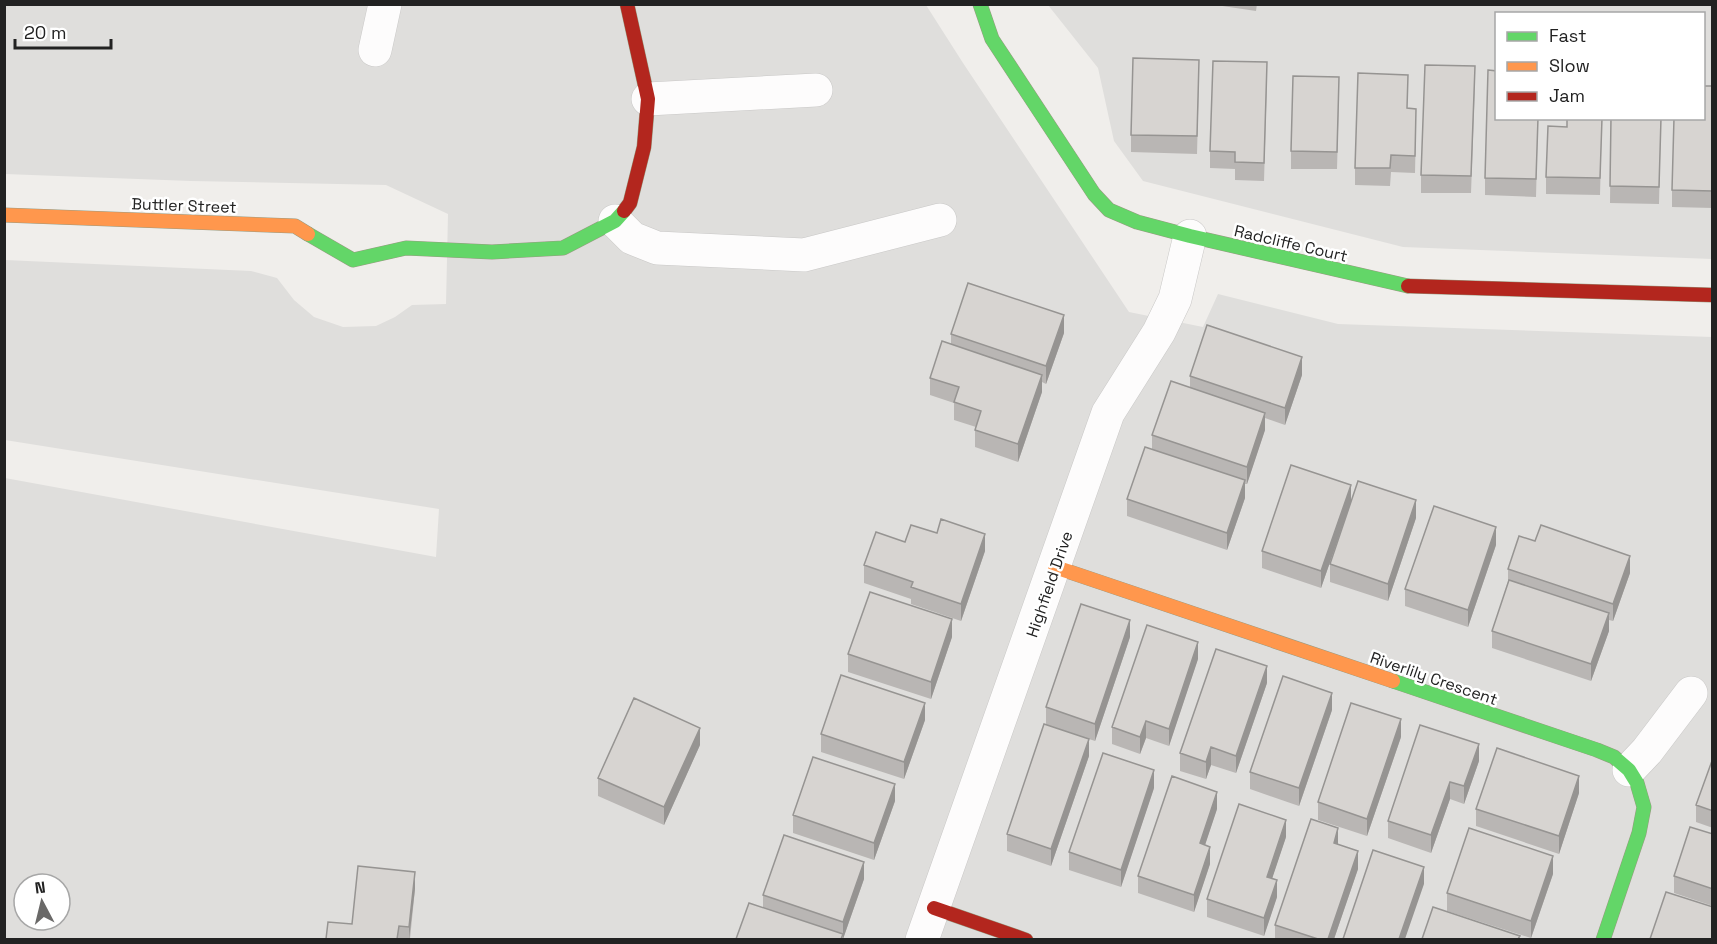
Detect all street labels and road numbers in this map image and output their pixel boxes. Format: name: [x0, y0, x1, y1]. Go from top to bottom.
street label: Buttler Street: [131, 193, 237, 218]
street label: Radcliffe Court: [1232, 220, 1350, 267]
street label: Highfield Drive: [1021, 528, 1077, 640]
street label: Riverlily Crescent: [1367, 647, 1500, 710]

